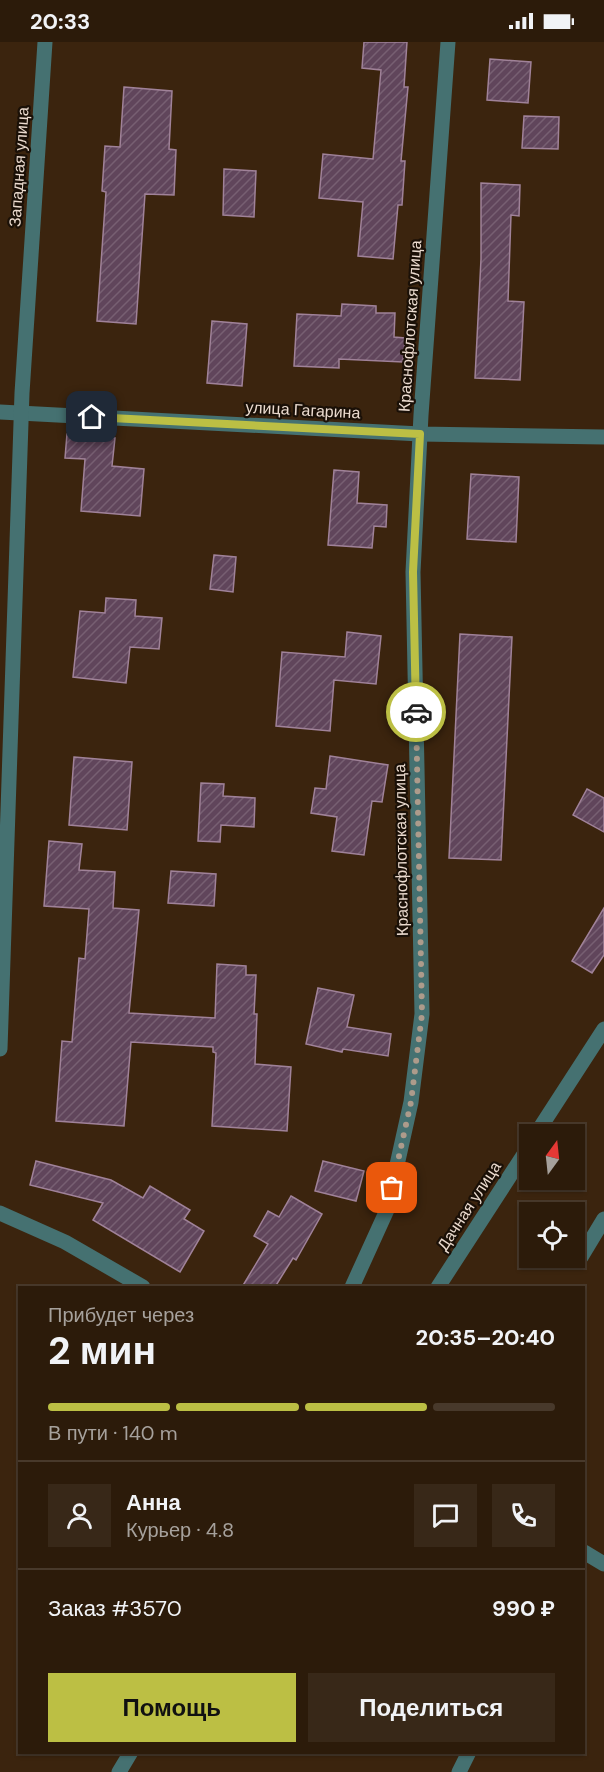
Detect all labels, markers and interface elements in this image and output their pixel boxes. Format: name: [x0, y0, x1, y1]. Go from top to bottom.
text: 20:33: [30, 7, 90, 36]
street label: Западная улица: [4, 106, 34, 228]
street label: Краснофлотская улица: [394, 239, 426, 413]
pin: [66, 391, 117, 442]
street label: улица Гагарина: [245, 397, 361, 423]
icon: home: [75, 400, 108, 433]
courier: [386, 682, 446, 742]
icon: car: [400, 696, 433, 729]
street label: Краснофлотская улица: [389, 764, 413, 936]
north arrow: [519, 1124, 585, 1190]
map controls: [519, 1124, 585, 1268]
street label: Дачная улица: [432, 1157, 506, 1255]
pin: [366, 1162, 417, 1213]
icon: bag: [375, 1171, 408, 1204]
button: locate: [519, 1202, 585, 1268]
text: Прибудет через: [48, 1302, 194, 1328]
text: 20:35–20:40: [416, 1323, 555, 1352]
text: 2 мин: [48, 1325, 156, 1376]
text: В пути · 140 m: [48, 1420, 178, 1446]
button: person: [48, 1484, 111, 1547]
button: chat: [414, 1484, 477, 1547]
button: phone: [492, 1484, 555, 1547]
text: Анна: [126, 1488, 181, 1517]
text: Курьер · 4.8: [126, 1517, 234, 1543]
text: Заказ #3570: [48, 1594, 182, 1623]
text: 990 ₽: [492, 1594, 555, 1623]
button: Помощь: [48, 1673, 296, 1742]
button: Поделиться: [308, 1673, 555, 1742]

